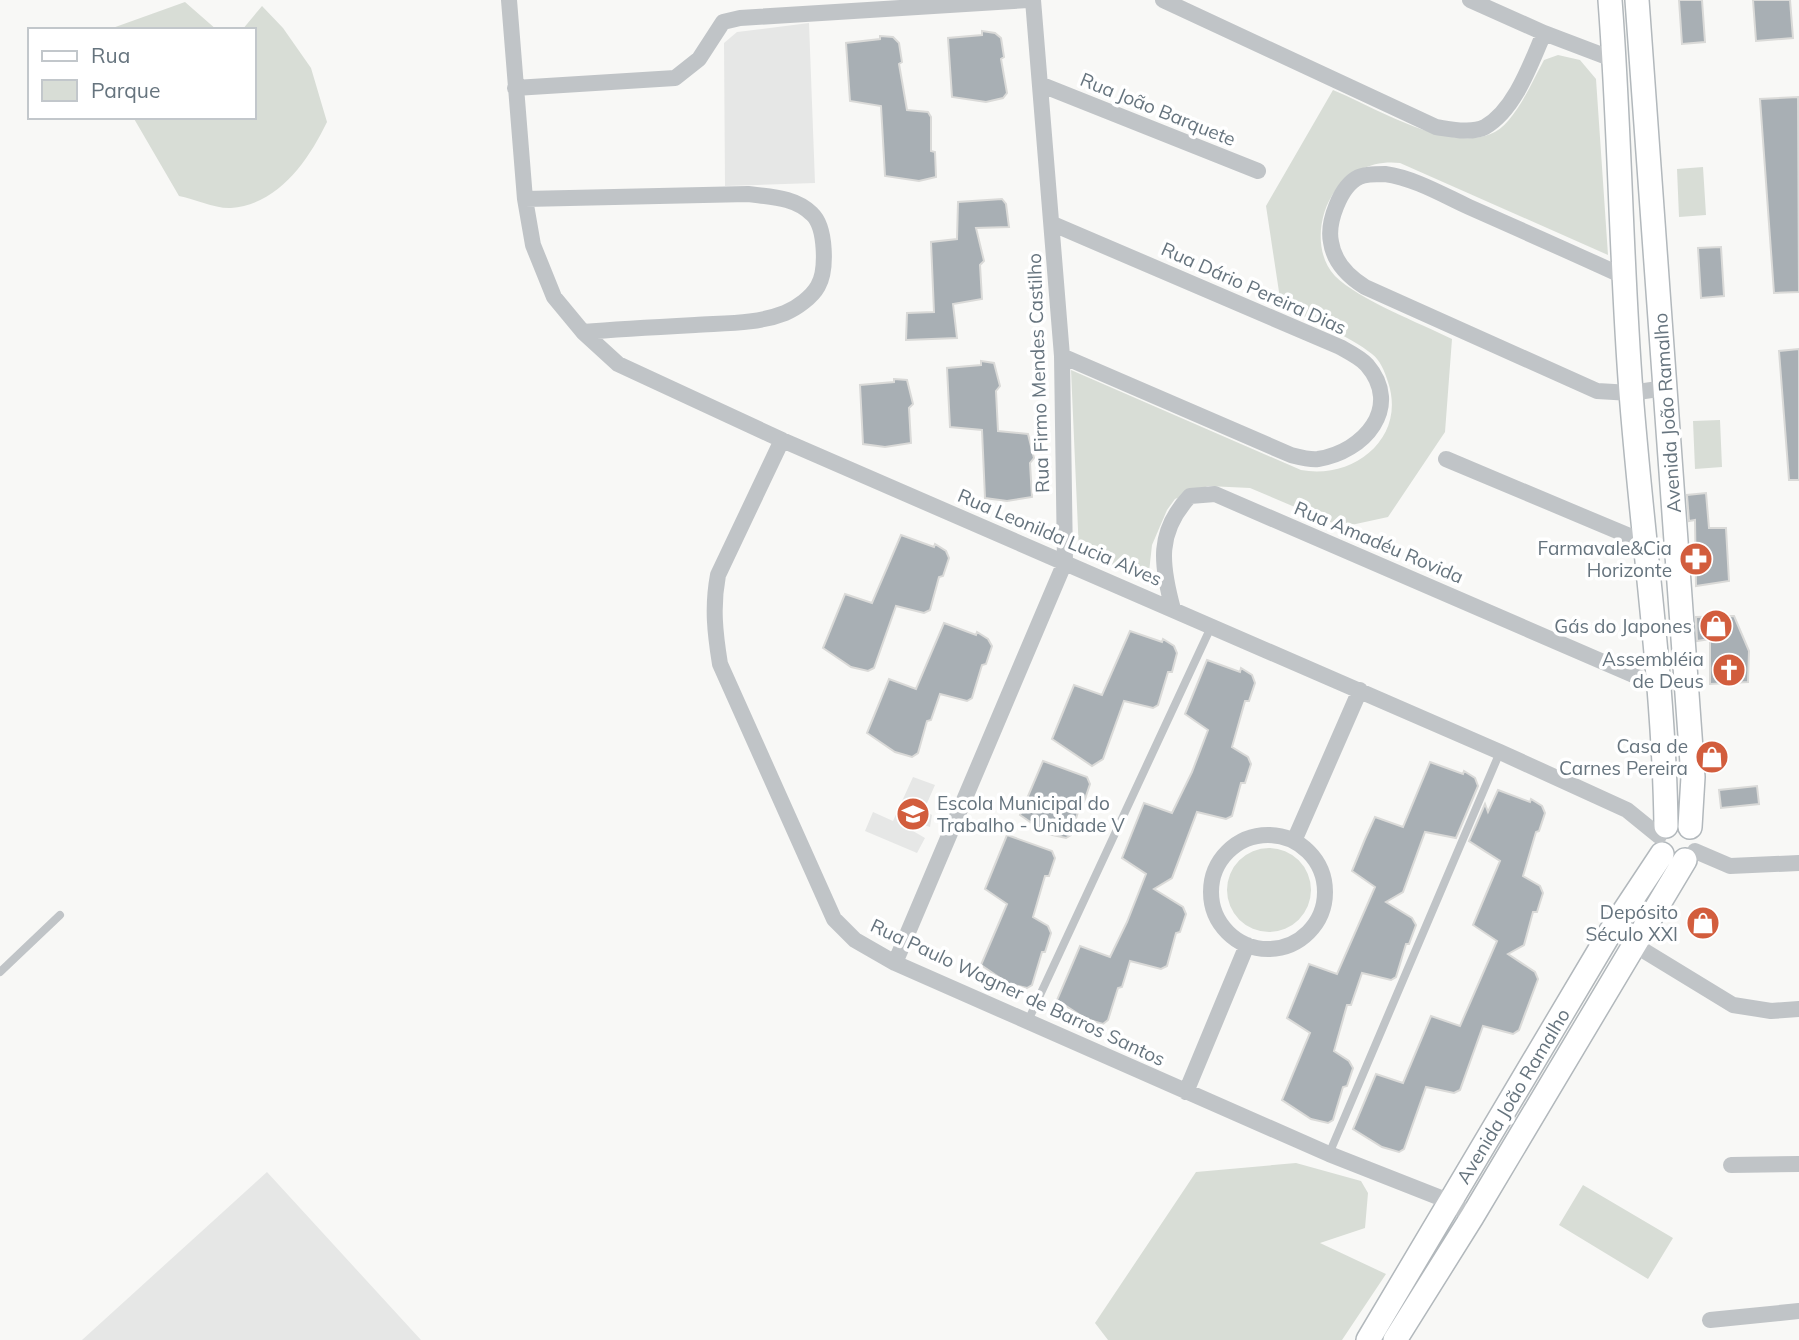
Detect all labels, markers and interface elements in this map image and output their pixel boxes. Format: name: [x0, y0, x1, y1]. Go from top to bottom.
legend: [28, 28, 256, 119]
text: Rua: [91, 42, 130, 68]
street label: Rua João Barquete: [1077, 67, 1239, 151]
text: Parque: [91, 77, 160, 103]
street label: Rua Dário Pereira Dias: [1158, 236, 1350, 340]
street label: Rua Firmo Mendes Castilho: [1022, 253, 1054, 493]
street label: Avenida João Ramalho: [1648, 312, 1686, 514]
street label: Rua Leonilda Lucia Alves: [954, 483, 1166, 591]
street label: Rua Amadéu Rovida: [1291, 496, 1467, 588]
place label: Farmavale&Cia Horizonte: [1538, 536, 1672, 582]
pharmacy icon: Farmavale&Cia Horizonte: [1677, 540, 1715, 578]
shop icon: Gás do Japones: [1697, 607, 1735, 645]
place label: Gás do Japones: [1554, 614, 1692, 638]
place label: Assembléia de Deus: [1602, 647, 1704, 693]
church icon: Assembléia de Deus: [1710, 651, 1748, 689]
place label: Casa de Carnes Pereira: [1559, 734, 1688, 780]
shop icon: Casa de Carnes Pereira: [1693, 738, 1731, 776]
place label: Escola Municipal do Trabalho - Unidade V: [937, 791, 1126, 837]
school or university icon: Escola Municipal do Trabalho - Unidade V: [894, 795, 932, 833]
place label: Depósito Século XXI: [1585, 900, 1678, 946]
shop icon: Depósito Século XXI: [1684, 904, 1722, 942]
street label: Rua Paulo Wagner de Barros Santos: [867, 913, 1169, 1071]
street label: Avenida João Ramalho: [1451, 1004, 1575, 1188]

